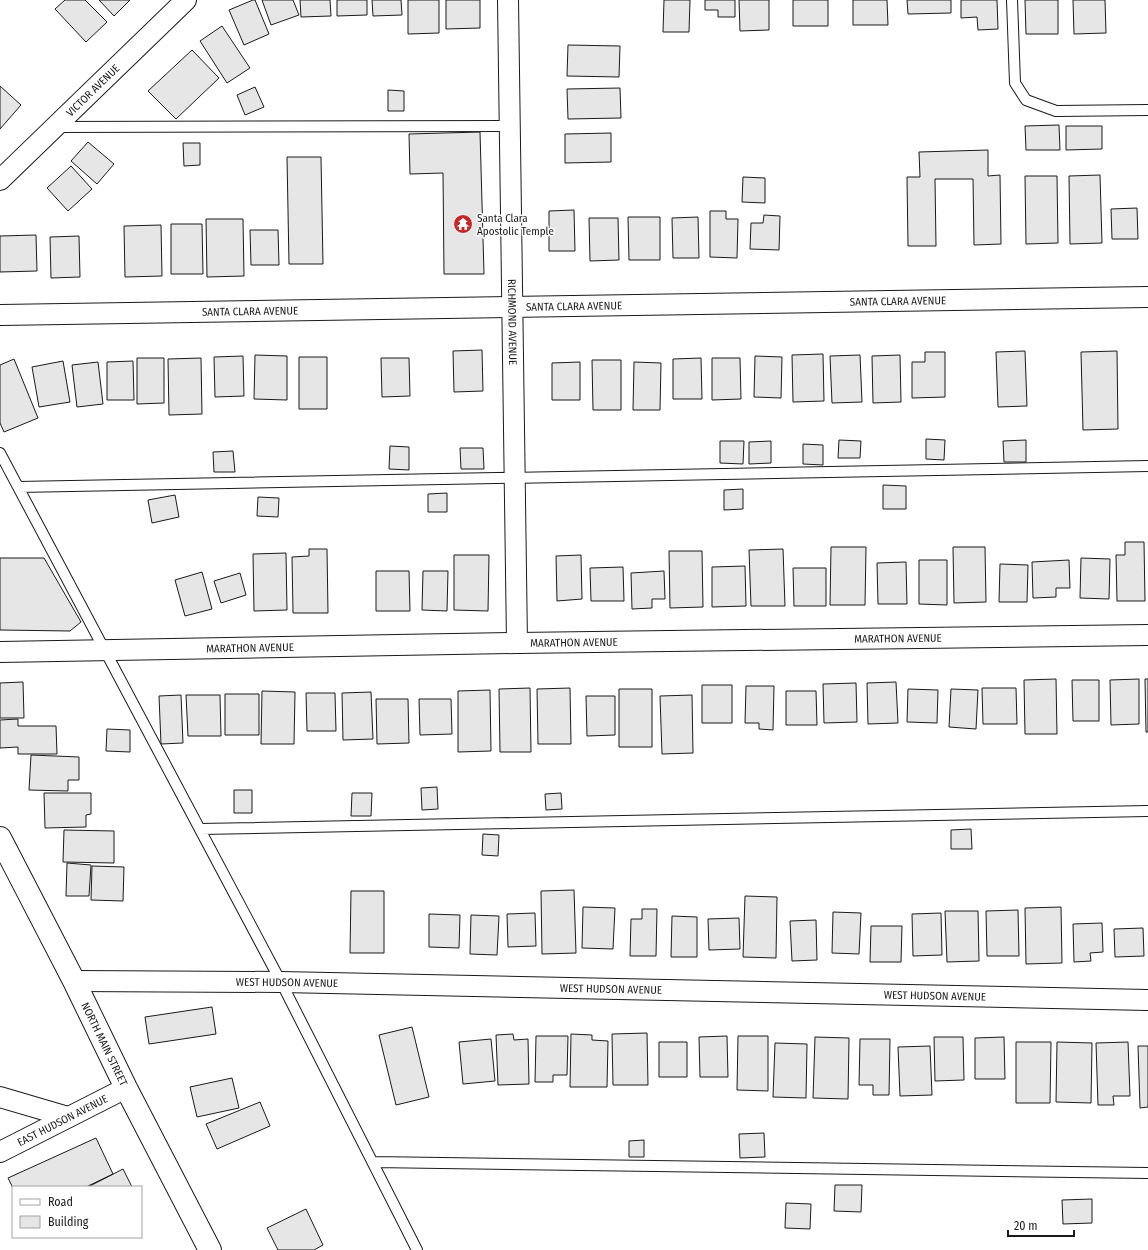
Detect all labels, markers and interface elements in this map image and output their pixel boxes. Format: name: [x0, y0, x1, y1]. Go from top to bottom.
street label: VICTOR AVENUE: [64, 62, 122, 119]
place label: Santa Clara Apostolic Temple: [477, 212, 554, 238]
temple icon: Santa Clara Apostolic Temple: [452, 213, 474, 235]
street label: RICHMOND AVENUE: [505, 279, 519, 365]
street label: SANTA CLARA AVENUE: [850, 294, 946, 309]
street label: SANTA CLARA AVENUE: [526, 299, 622, 314]
street label: SANTA CLARA AVENUE: [202, 304, 298, 319]
street label: MARATHON AVENUE: [854, 632, 942, 646]
street label: MARATHON AVENUE: [530, 636, 618, 650]
street label: MARATHON AVENUE: [206, 641, 294, 655]
street label: WEST HUDSON AVENUE: [236, 976, 338, 990]
street label: WEST HUDSON AVENUE: [560, 982, 662, 997]
street label: WEST HUDSON AVENUE: [884, 989, 986, 1004]
street label: NORTH MAIN STREET: [78, 1000, 130, 1089]
street label: EAST HUDSON AVENUE: [15, 1092, 110, 1149]
legend: [12, 1186, 142, 1238]
text: Road: [48, 1195, 73, 1209]
scale bar: [1008, 1212, 1074, 1238]
text: Building: [48, 1215, 89, 1229]
text: 20 m: [1014, 1219, 1038, 1233]

